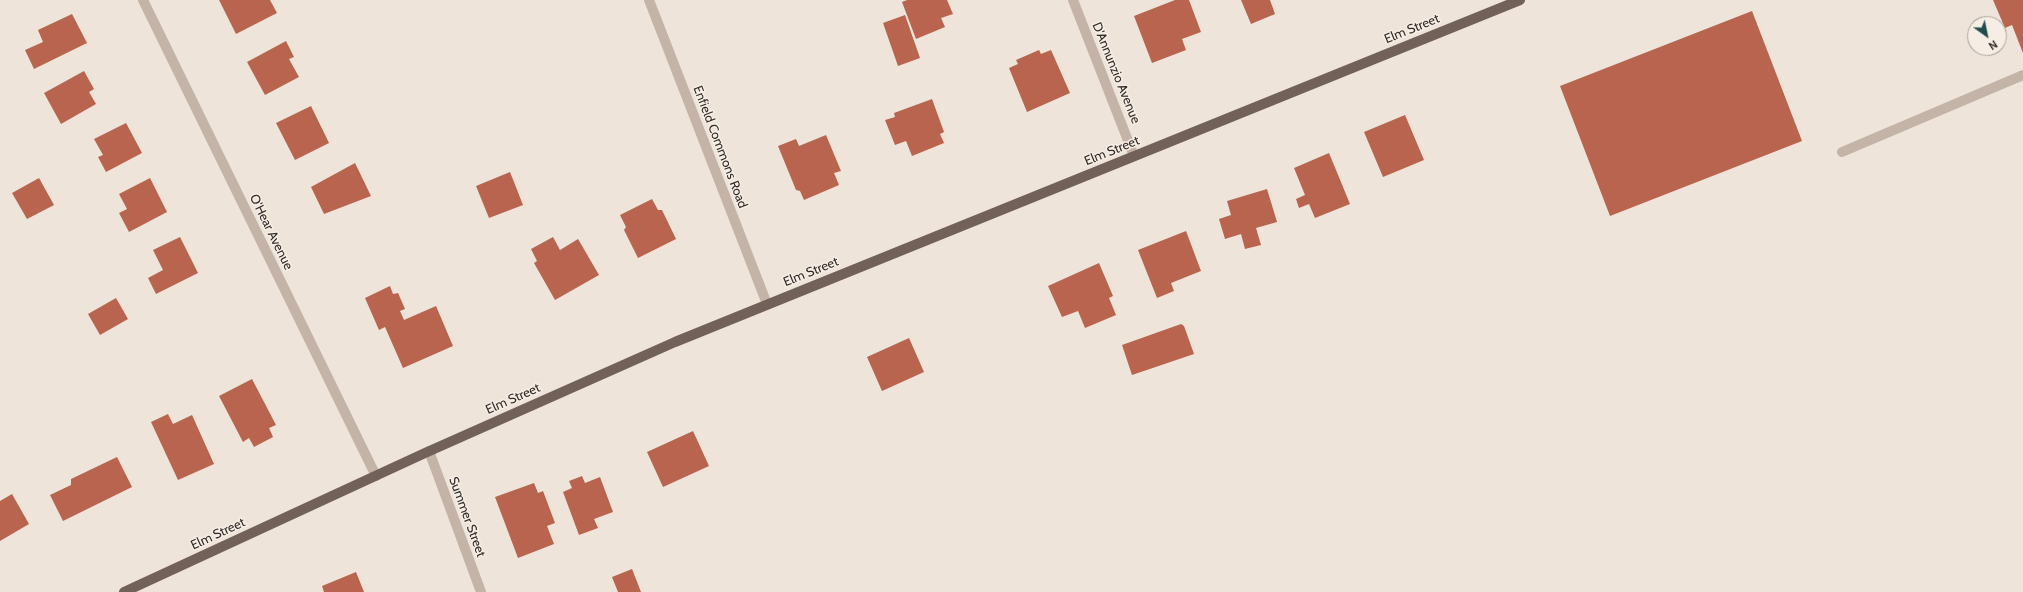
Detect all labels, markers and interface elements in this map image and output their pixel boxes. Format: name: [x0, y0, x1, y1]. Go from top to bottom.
street label: Elm Street: [1382, 11, 1442, 47]
north arrow: [1967, 16, 2007, 56]
street label: D'Annunzio Avenue: [1089, 20, 1143, 126]
text: N: [1986, 37, 2000, 53]
street label: Enfield Commons Road: [689, 84, 751, 210]
street label: Elm Street: [1082, 133, 1142, 169]
street label: O'Hear Avenue: [246, 192, 296, 272]
street label: Elm Street: [781, 254, 841, 290]
street label: Elm Street: [483, 380, 543, 418]
street label: Summer Street: [445, 475, 489, 559]
street label: Elm Street: [188, 515, 248, 553]

